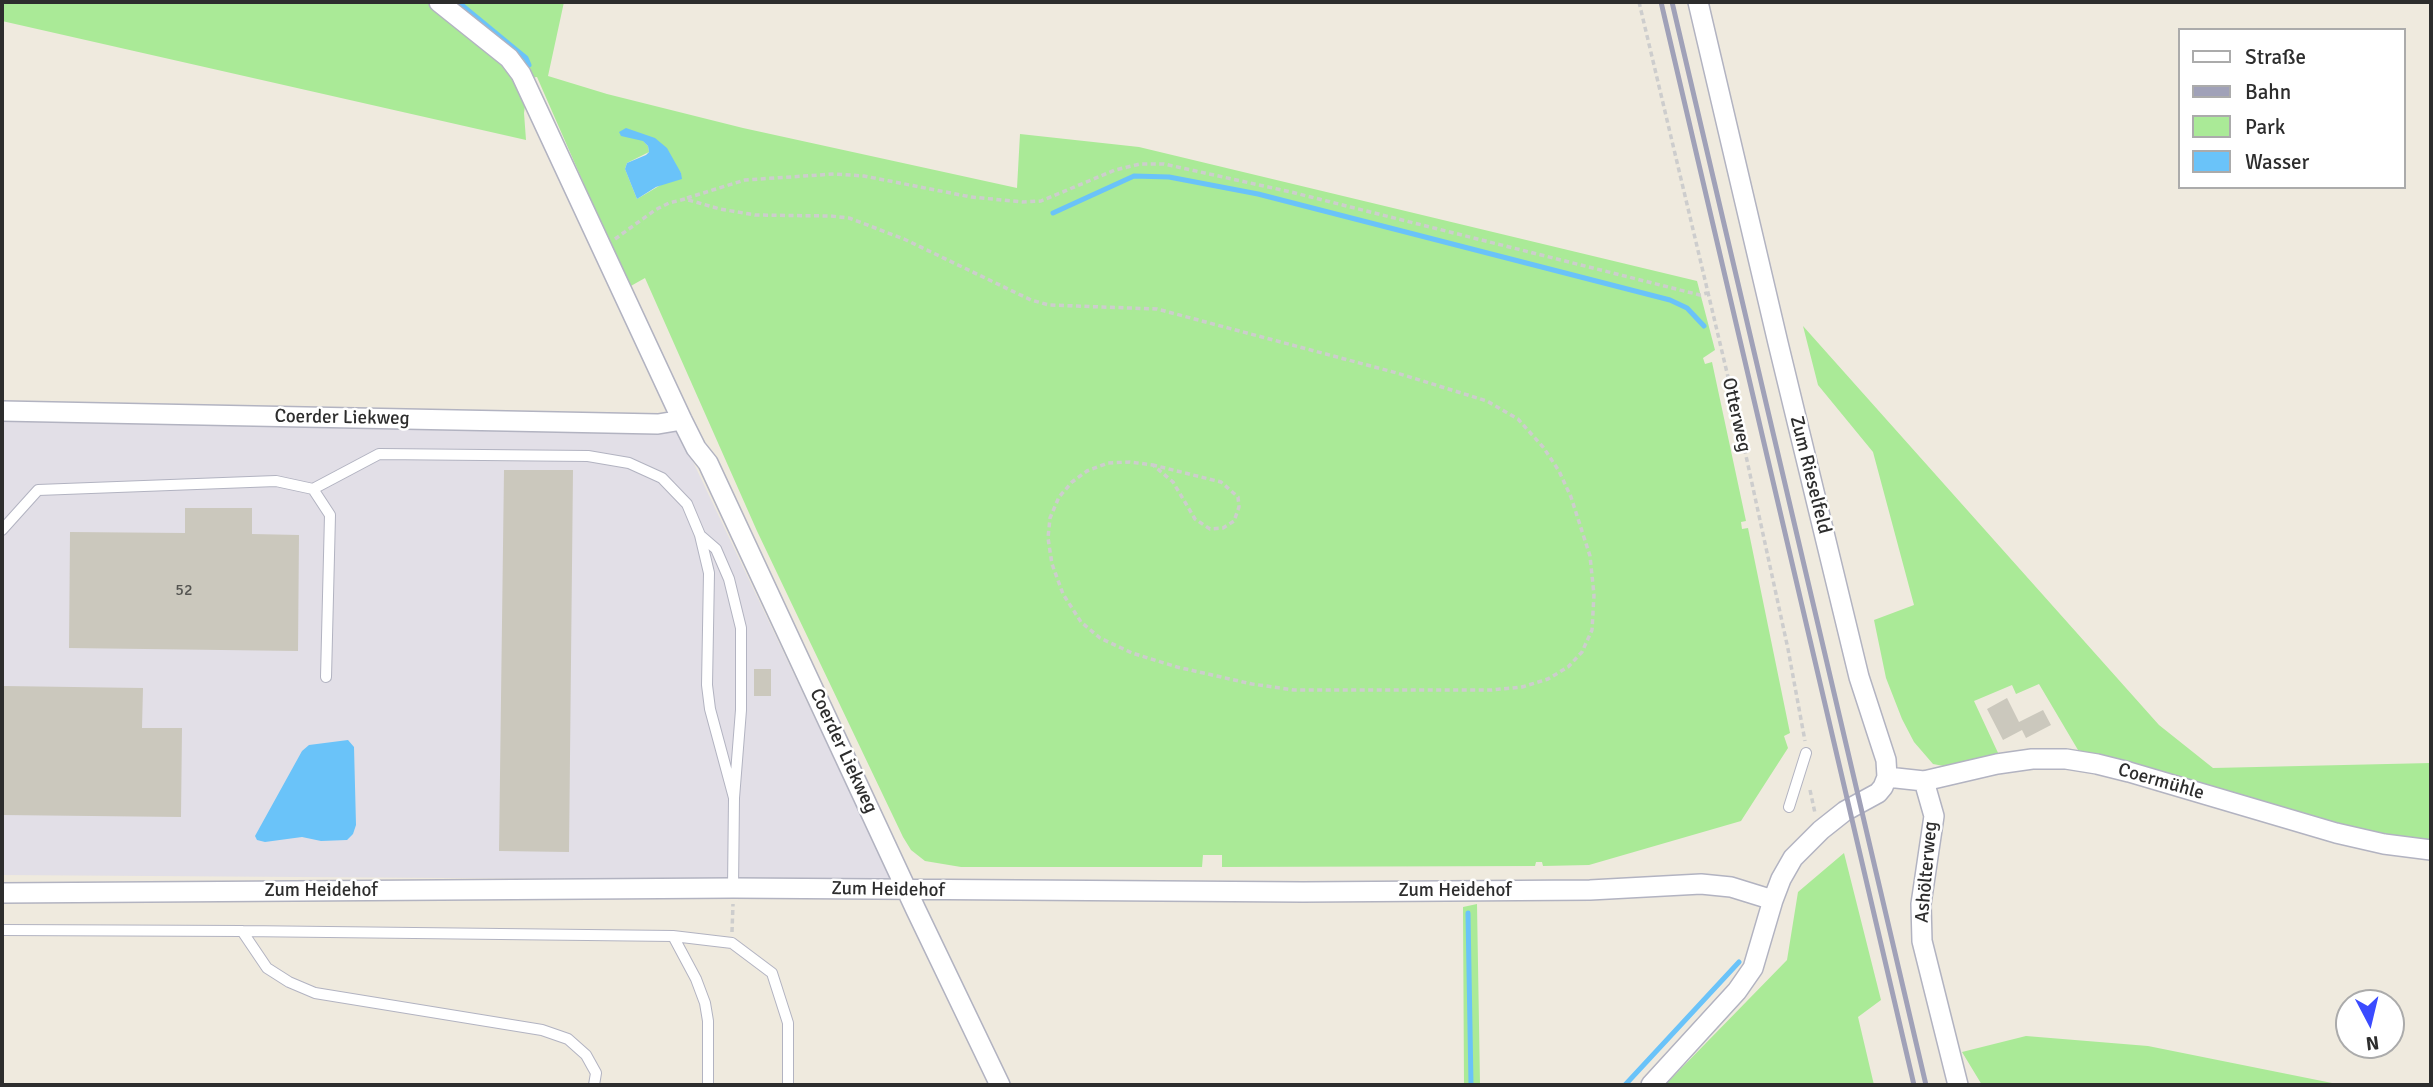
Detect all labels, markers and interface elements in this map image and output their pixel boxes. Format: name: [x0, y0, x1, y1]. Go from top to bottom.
legend: [2178, 28, 2405, 189]
text: Straße: [2245, 44, 2306, 70]
text: Bahn: [2245, 79, 2291, 105]
text: Park: [2245, 114, 2285, 140]
text: Wasser: [2245, 149, 2309, 175]
street label: Otterweg: [1716, 376, 1756, 454]
street label: Coerder Liekweg: [274, 405, 410, 431]
street label: Zum Rieselfeld: [1784, 414, 1836, 536]
house number: 52: [175, 581, 193, 601]
street label: Coerder Liekweg: [804, 685, 882, 817]
street label: Coermühle: [2115, 759, 2207, 805]
street label: Ashölterweg: [1911, 820, 1943, 924]
street label: Zum Heidehof: [831, 878, 945, 902]
street label: Zum Heidehof: [264, 880, 378, 902]
street label: Zum Heidehof: [1398, 880, 1512, 902]
north arrow: [2335, 989, 2405, 1059]
text: N: [2364, 1030, 2380, 1056]

